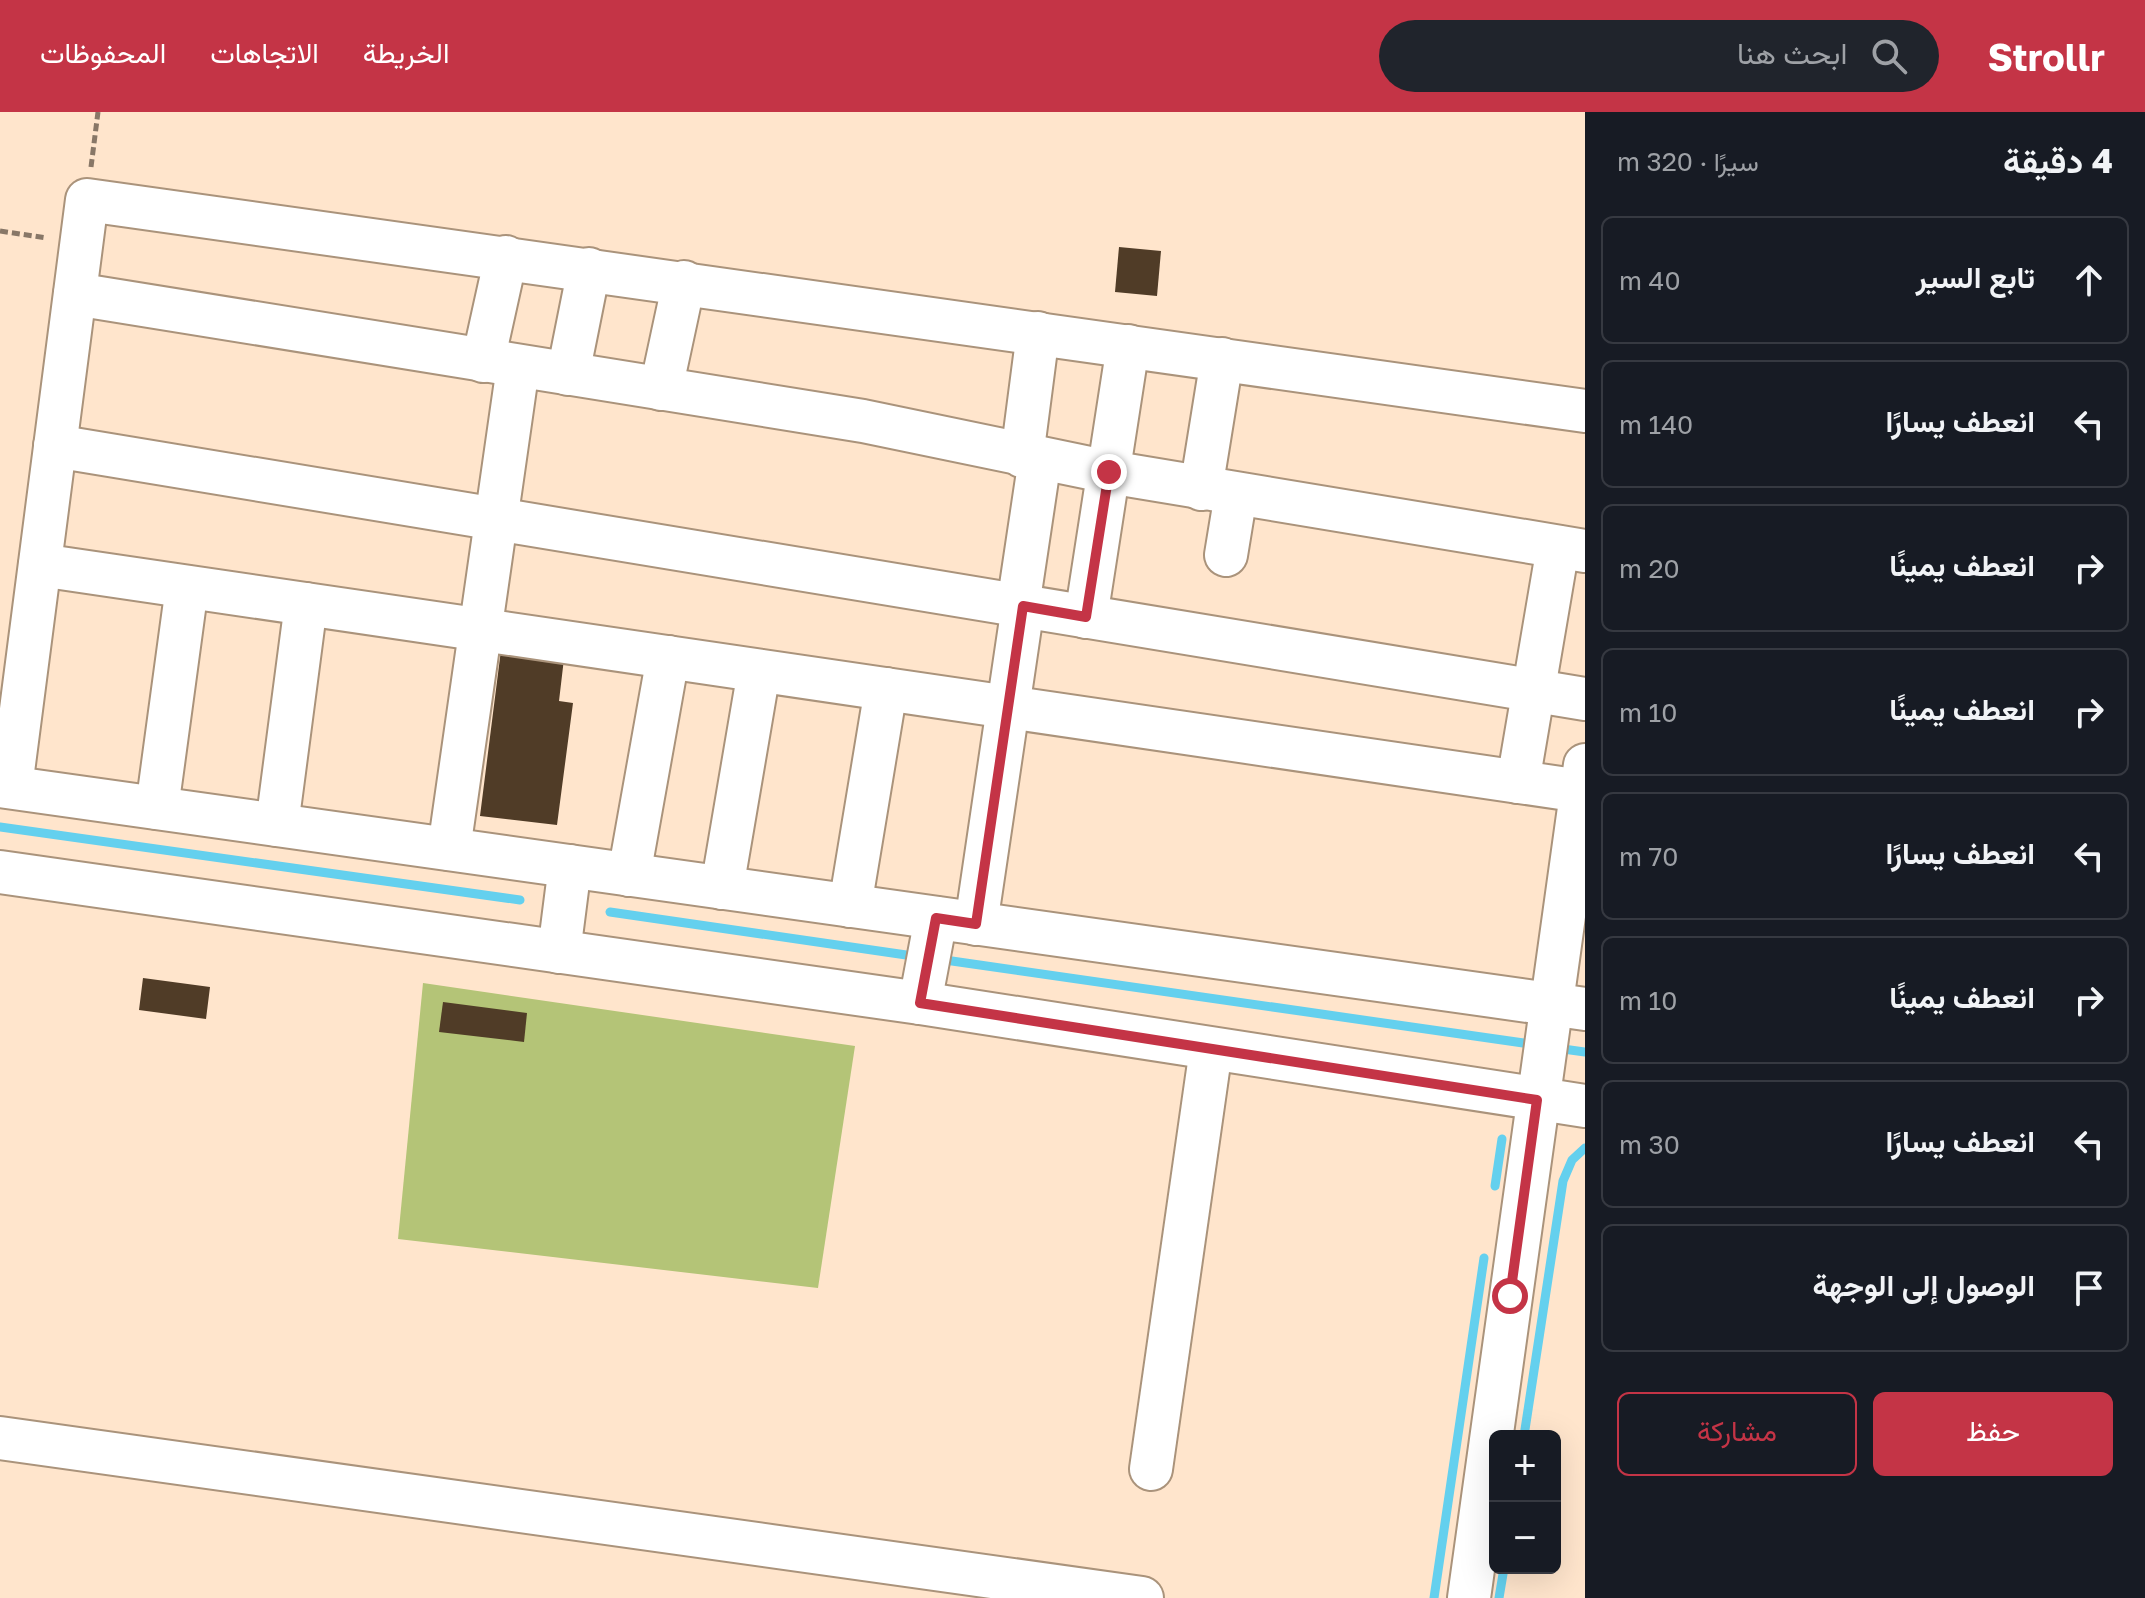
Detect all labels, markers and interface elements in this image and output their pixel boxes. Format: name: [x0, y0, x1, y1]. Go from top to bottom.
search box: [1379, 20, 1939, 92]
icon: search: [1867, 34, 1911, 78]
text: Strollr: [1987, 34, 2105, 79]
text: ابحث هنا: [1737, 35, 1847, 71]
text: المحفوظات: [40, 36, 166, 69]
text: الاتجاهات: [210, 36, 319, 69]
text: الخريطة: [363, 36, 449, 69]
text: 4 دقيقة: [2003, 140, 2113, 180]
text: سيرًا · 320 m: [1617, 146, 1759, 177]
icon: ahead: [2067, 258, 2111, 302]
text: تابع السير: [1916, 259, 2035, 295]
text: 40 m: [1619, 265, 1681, 296]
icon: left: [2067, 402, 2111, 446]
text: انعطف يسارًا: [1886, 403, 2035, 439]
text: 140 m: [1619, 409, 1693, 440]
route end: [1091, 454, 1127, 490]
icon: right: [2067, 546, 2111, 590]
text: انعطف يمينًا: [1889, 547, 2035, 583]
text: 20 m: [1619, 553, 1680, 584]
icon: right: [2067, 690, 2111, 734]
text: انعطف يمينًا: [1889, 691, 2035, 727]
text: 10 m: [1619, 697, 1677, 728]
icon: left: [2067, 834, 2111, 878]
text: انعطف يسارًا: [1886, 835, 2035, 871]
text: 70 m: [1619, 841, 1678, 872]
icon: right: [2067, 978, 2111, 1022]
text: انعطف يمينًا: [1889, 979, 2035, 1015]
text: 10 m: [1619, 985, 1677, 1016]
icon: left: [2067, 1122, 2111, 1166]
text: انعطف يسارًا: [1886, 1123, 2035, 1159]
text: 30 m: [1619, 1129, 1680, 1160]
icon: arrive: [2067, 1266, 2111, 1310]
text: الوصول إلى الوجهة: [1813, 1267, 2035, 1303]
route start: [1492, 1278, 1528, 1314]
button: مشاركة: [1617, 1392, 1857, 1476]
button: حفظ: [1873, 1392, 2113, 1476]
map controls: [1489, 1430, 1561, 1574]
button: +: [1489, 1430, 1561, 1502]
button: −: [1489, 1502, 1561, 1574]

